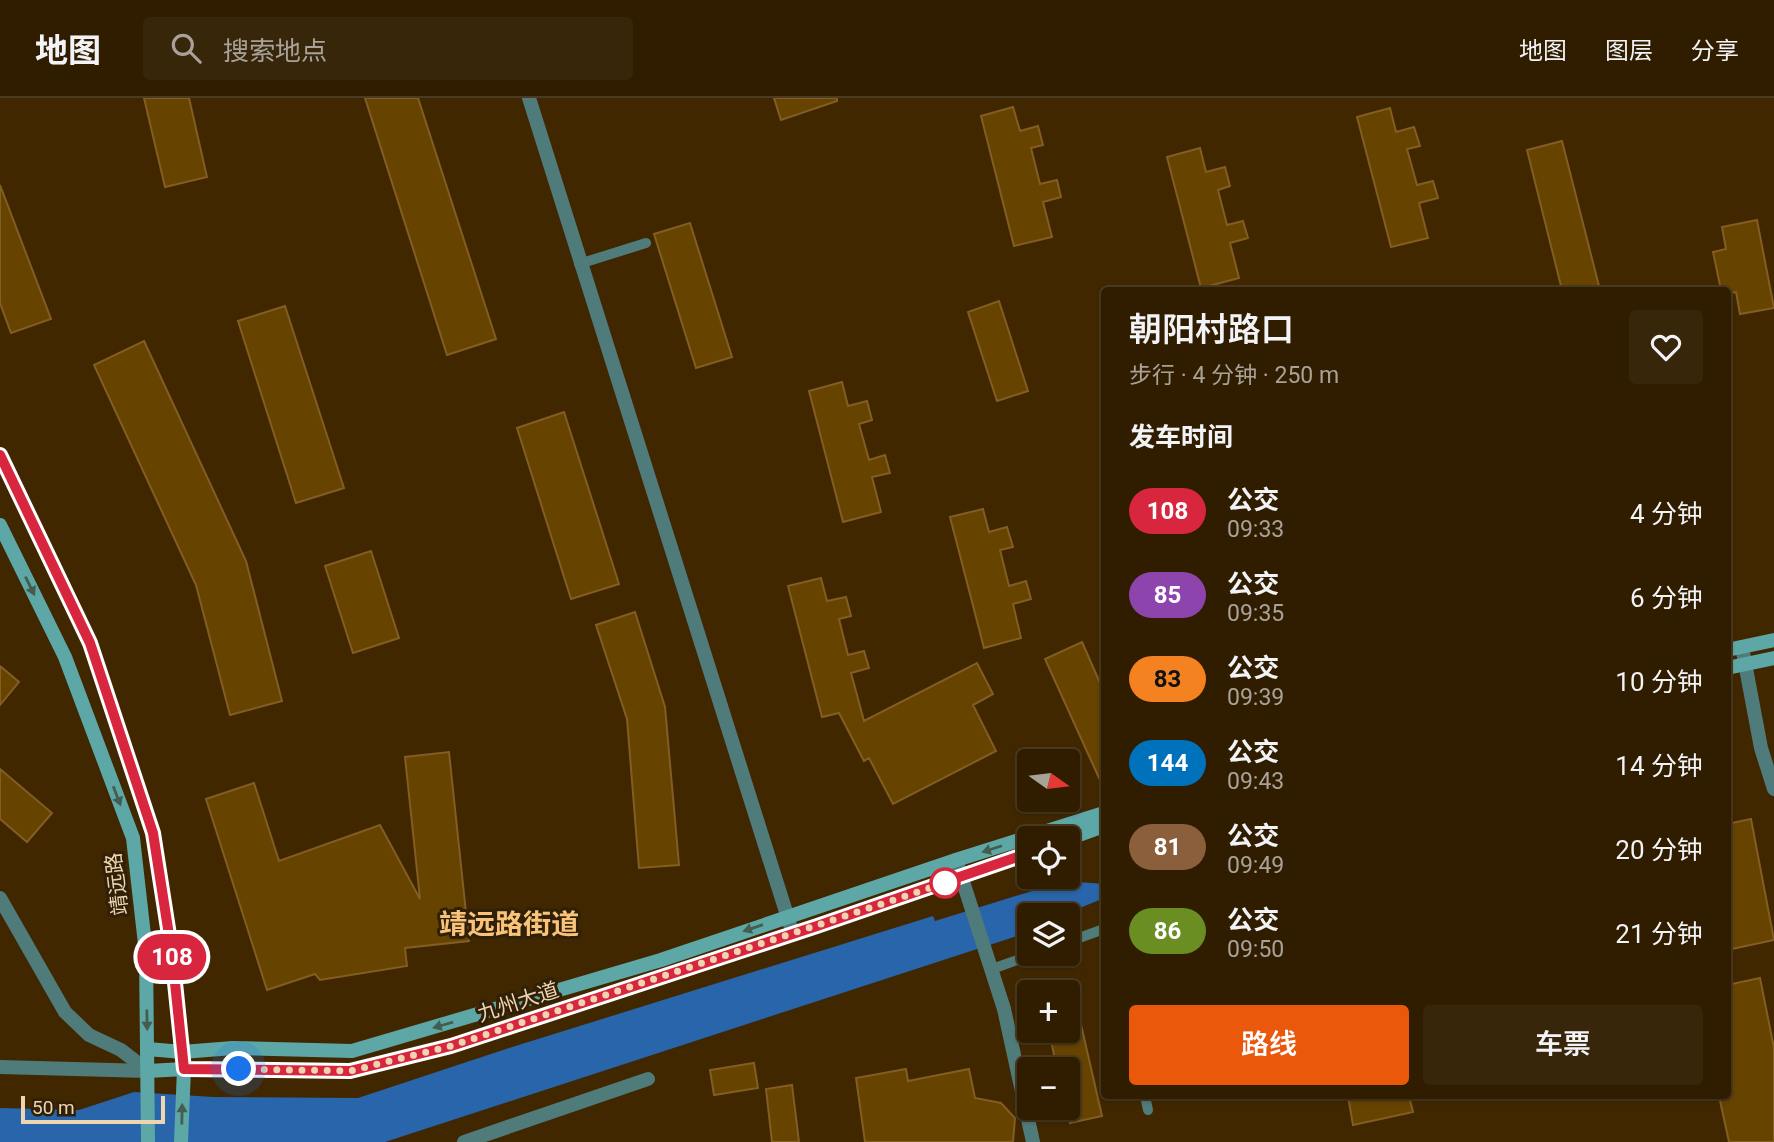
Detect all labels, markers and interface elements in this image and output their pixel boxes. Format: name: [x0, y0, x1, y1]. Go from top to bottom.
search box: [143, 17, 633, 80]
icon: search: [167, 29, 205, 67]
text: 地图: [35, 31, 101, 70]
text: 搜索地点: [223, 36, 327, 66]
text: 地图: [1519, 37, 1567, 65]
text: 图层: [1605, 37, 1653, 65]
text: 分享: [1691, 37, 1739, 65]
text: 朝阳村路口: [1129, 310, 1294, 349]
button: heart: [1629, 310, 1703, 384]
text: 步行 · 4 分钟 · 250 m: [1129, 362, 1339, 389]
text: 发车时间: [1129, 422, 1233, 452]
text: 公交: [1227, 485, 1279, 515]
text: 108: [1147, 497, 1188, 525]
text: 4 分钟: [1630, 499, 1703, 529]
text: 09:33: [1227, 516, 1284, 543]
text: 公交: [1227, 569, 1279, 599]
one-way arrow: [24, 576, 36, 596]
text: 85: [1154, 581, 1181, 609]
text: 6 分钟: [1630, 583, 1703, 613]
text: 09:35: [1227, 600, 1284, 627]
text: 公交: [1227, 653, 1279, 683]
text: 83: [1154, 665, 1181, 693]
text: 10 分钟: [1615, 667, 1703, 697]
text: 09:39: [1227, 684, 1284, 711]
text: 公交: [1227, 737, 1279, 767]
north arrow: [1017, 749, 1080, 812]
map controls: [1017, 749, 1080, 1120]
text: 144: [1147, 749, 1188, 777]
text: 14 分钟: [1615, 751, 1703, 781]
text: 09:43: [1227, 768, 1284, 795]
one-way arrow: [112, 786, 123, 807]
text: 公交: [1227, 821, 1279, 851]
button: locate: [1017, 826, 1080, 889]
text: 81: [1154, 833, 1181, 861]
text: 20 分钟: [1615, 835, 1703, 865]
one-way arrow: [982, 844, 1003, 854]
street label: 靖远路: [101, 851, 133, 917]
text: 09:49: [1227, 852, 1284, 879]
unlabelled marker: [930, 868, 960, 898]
button: layers: [1017, 903, 1080, 966]
text: 公交: [1227, 905, 1279, 935]
district label: 靖远路街道: [439, 908, 579, 941]
text: 86: [1154, 917, 1181, 945]
text: 21 分钟: [1615, 919, 1703, 949]
one-way arrow: [743, 923, 764, 934]
line badge: 108: [132, 934, 212, 980]
text: 09:50: [1227, 936, 1284, 963]
text: 108: [151, 943, 193, 971]
street label: 九州大道: [474, 978, 562, 1026]
button: +: [1017, 980, 1080, 1043]
button: 路线: [1129, 1005, 1409, 1085]
button: 车票: [1423, 1005, 1703, 1085]
one-way arrow: [142, 1010, 153, 1032]
one-way arrow: [431, 1020, 453, 1031]
your location: [221, 1051, 256, 1086]
button: −: [1017, 1057, 1080, 1120]
scale bar: [21, 1093, 164, 1125]
text: 50 m: [32, 1096, 75, 1119]
one-way arrow: [176, 1102, 188, 1124]

